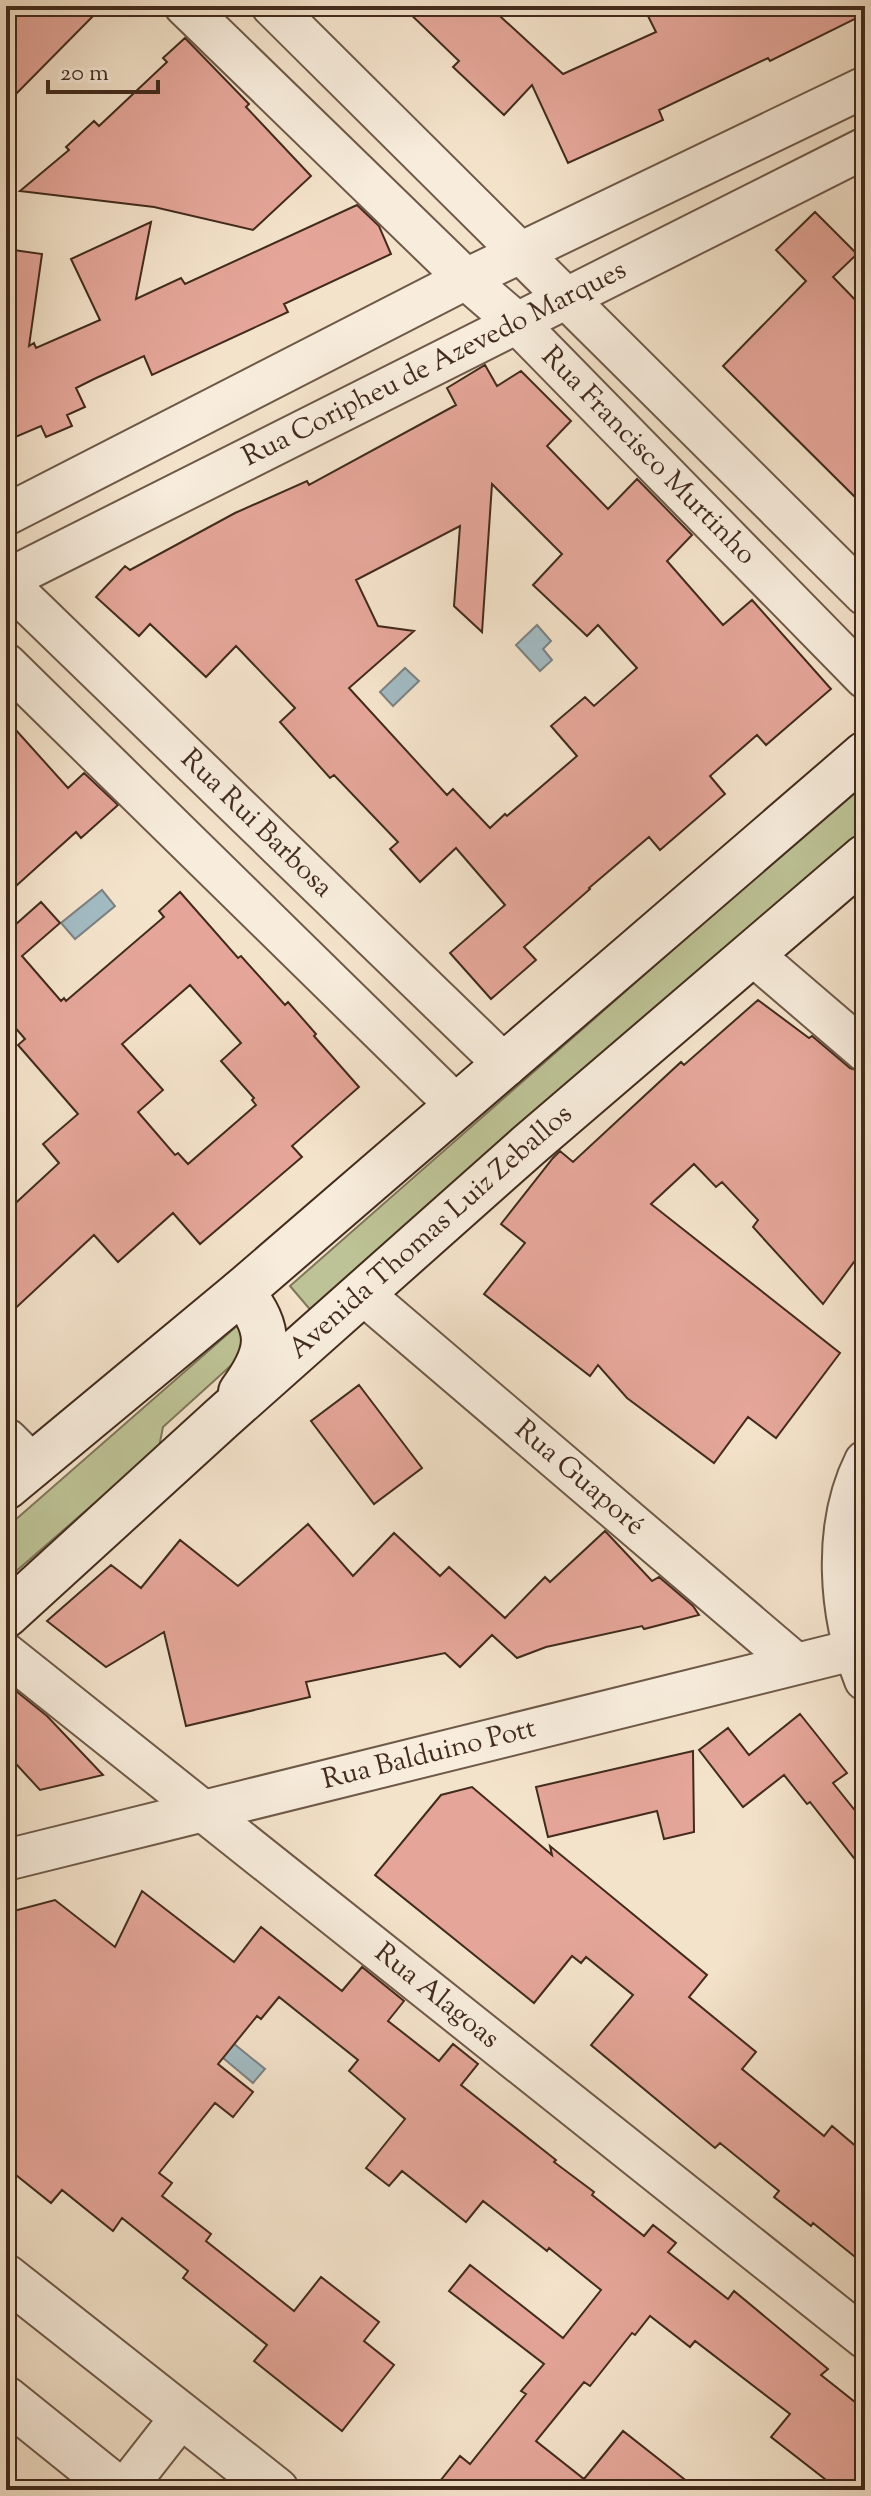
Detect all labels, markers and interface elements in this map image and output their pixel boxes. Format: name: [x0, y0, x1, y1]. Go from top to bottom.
scale bar: [48, 44, 158, 94]
text: 20 m: [60, 57, 109, 91]
street label: Rua Coripheu de Azevedo Marques: [236, 251, 634, 478]
street label: Rua Francisco Murtinho: [531, 338, 764, 575]
street label: Rua Rui Barbosa: [171, 741, 341, 908]
street label: Avenida Thomas Luiz Zeballos: [280, 1096, 582, 1369]
street label: Rua Guaporé: [505, 1411, 653, 1546]
street label: Rua Balduino Pott: [318, 1709, 540, 1801]
street label: Rua Alagoas: [365, 1934, 507, 2059]

